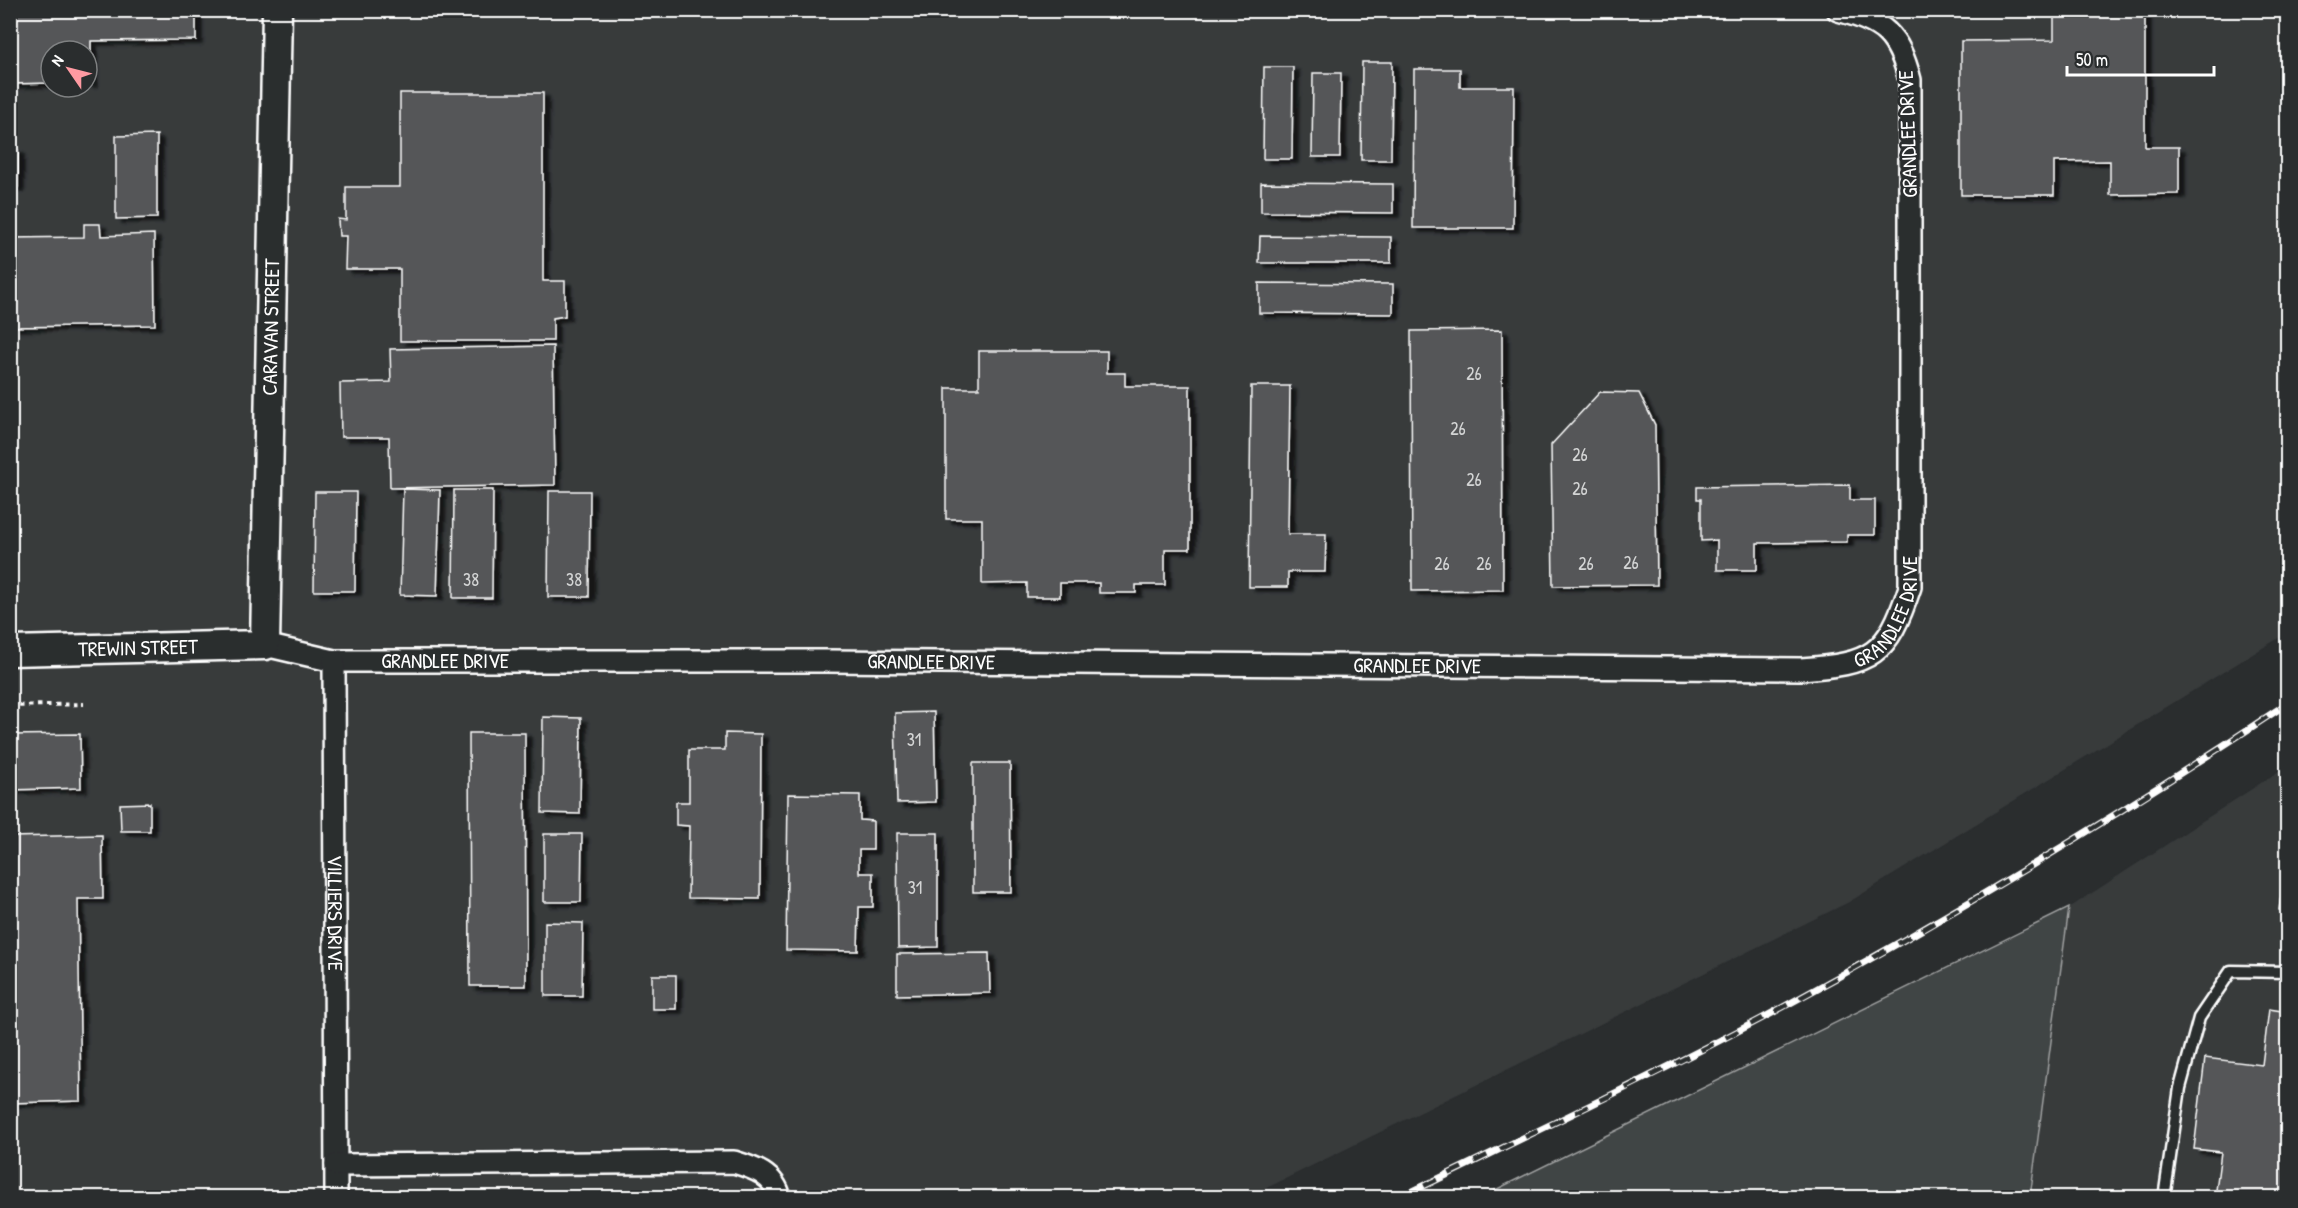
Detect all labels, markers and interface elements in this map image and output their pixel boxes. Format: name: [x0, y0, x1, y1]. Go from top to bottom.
north arrow: [39, 39, 99, 99]
scale bar: [2067, 39, 2214, 77]
text: 50 m: [2076, 47, 2108, 72]
text: N: [45, 50, 68, 70]
street label: GRANDLEE DRIVE: [1891, 70, 1924, 198]
street label: CARAVAN STREET: [255, 257, 286, 396]
house number: 26: [1466, 361, 1482, 386]
house number: 26: [1450, 416, 1466, 441]
house number: 26: [1572, 442, 1588, 467]
house number: 26: [1466, 467, 1482, 492]
house number: 26: [1572, 476, 1588, 501]
house number: 26: [1623, 550, 1639, 575]
house number: 26: [1434, 551, 1450, 576]
house number: 26: [1476, 551, 1492, 576]
house number: 26: [1578, 551, 1594, 576]
street label: GRANDLEE DRIVE: [1849, 556, 1924, 674]
house number: 38: [463, 567, 479, 592]
house number: 38: [566, 567, 582, 592]
street label: TREWIN STREET: [78, 632, 199, 663]
street label: GRANDLEE DRIVE: [381, 646, 509, 675]
street label: GRANDLEE DRIVE: [867, 646, 995, 676]
street label: GRANDLEE DRIVE: [1353, 650, 1481, 680]
house number: 31: [907, 727, 921, 752]
street label: VILLIERS DRIVE: [321, 855, 350, 971]
house number: 31: [908, 875, 922, 900]

